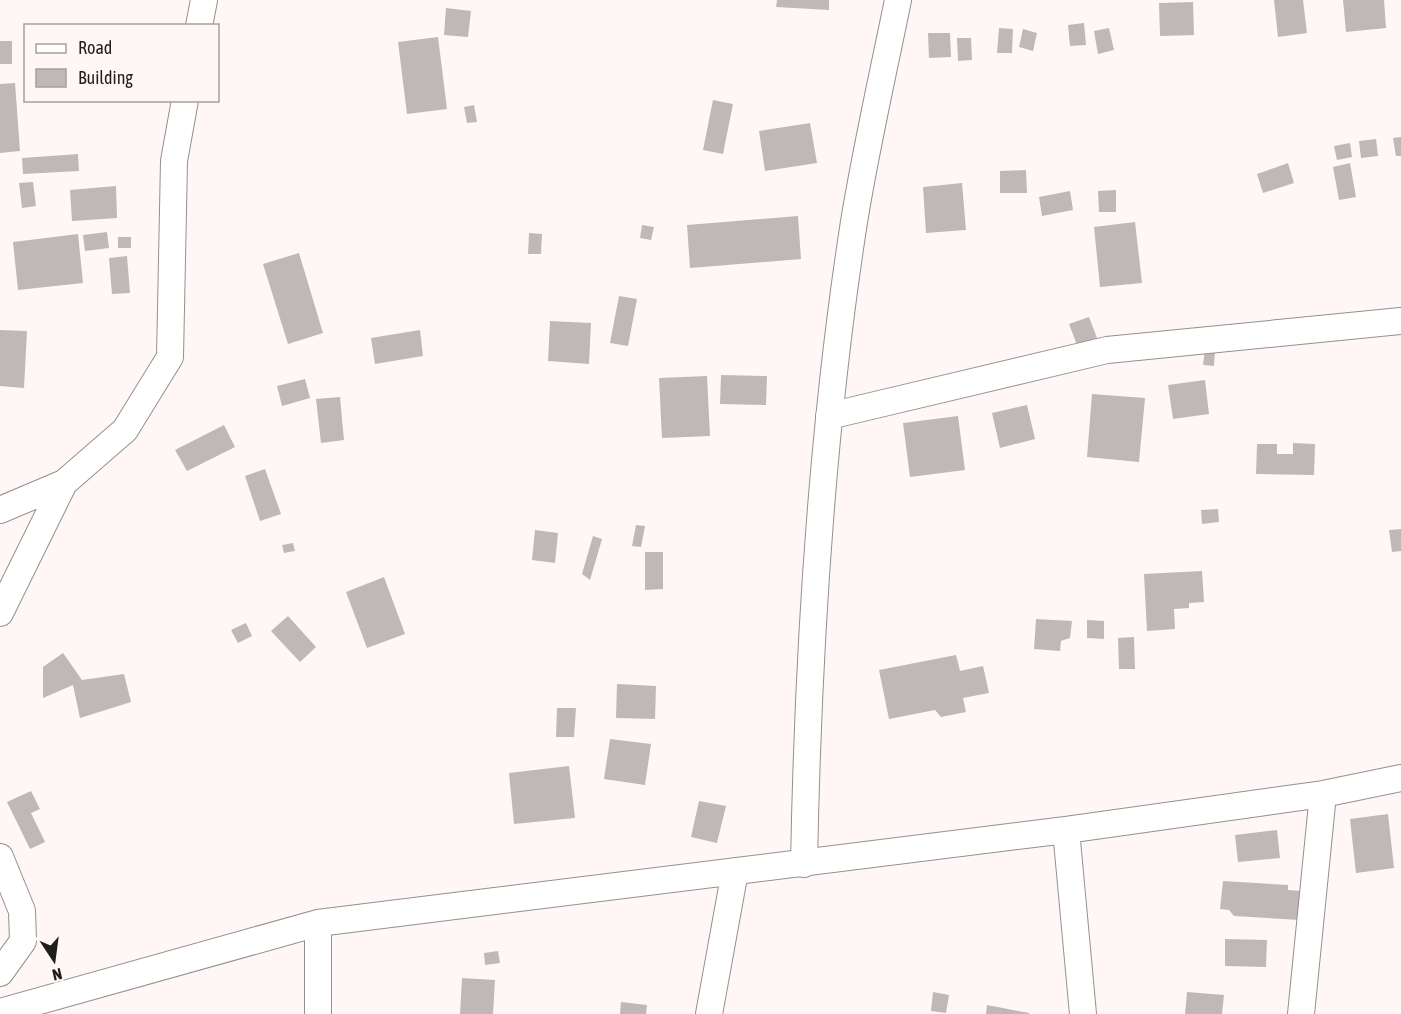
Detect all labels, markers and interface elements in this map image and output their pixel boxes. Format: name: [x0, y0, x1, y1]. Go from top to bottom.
legend: [24, 24, 219, 102]
text: Road: [78, 37, 112, 58]
text: Building: [78, 67, 133, 88]
north arrow: [24, 930, 84, 990]
text: N: [51, 965, 64, 984]

